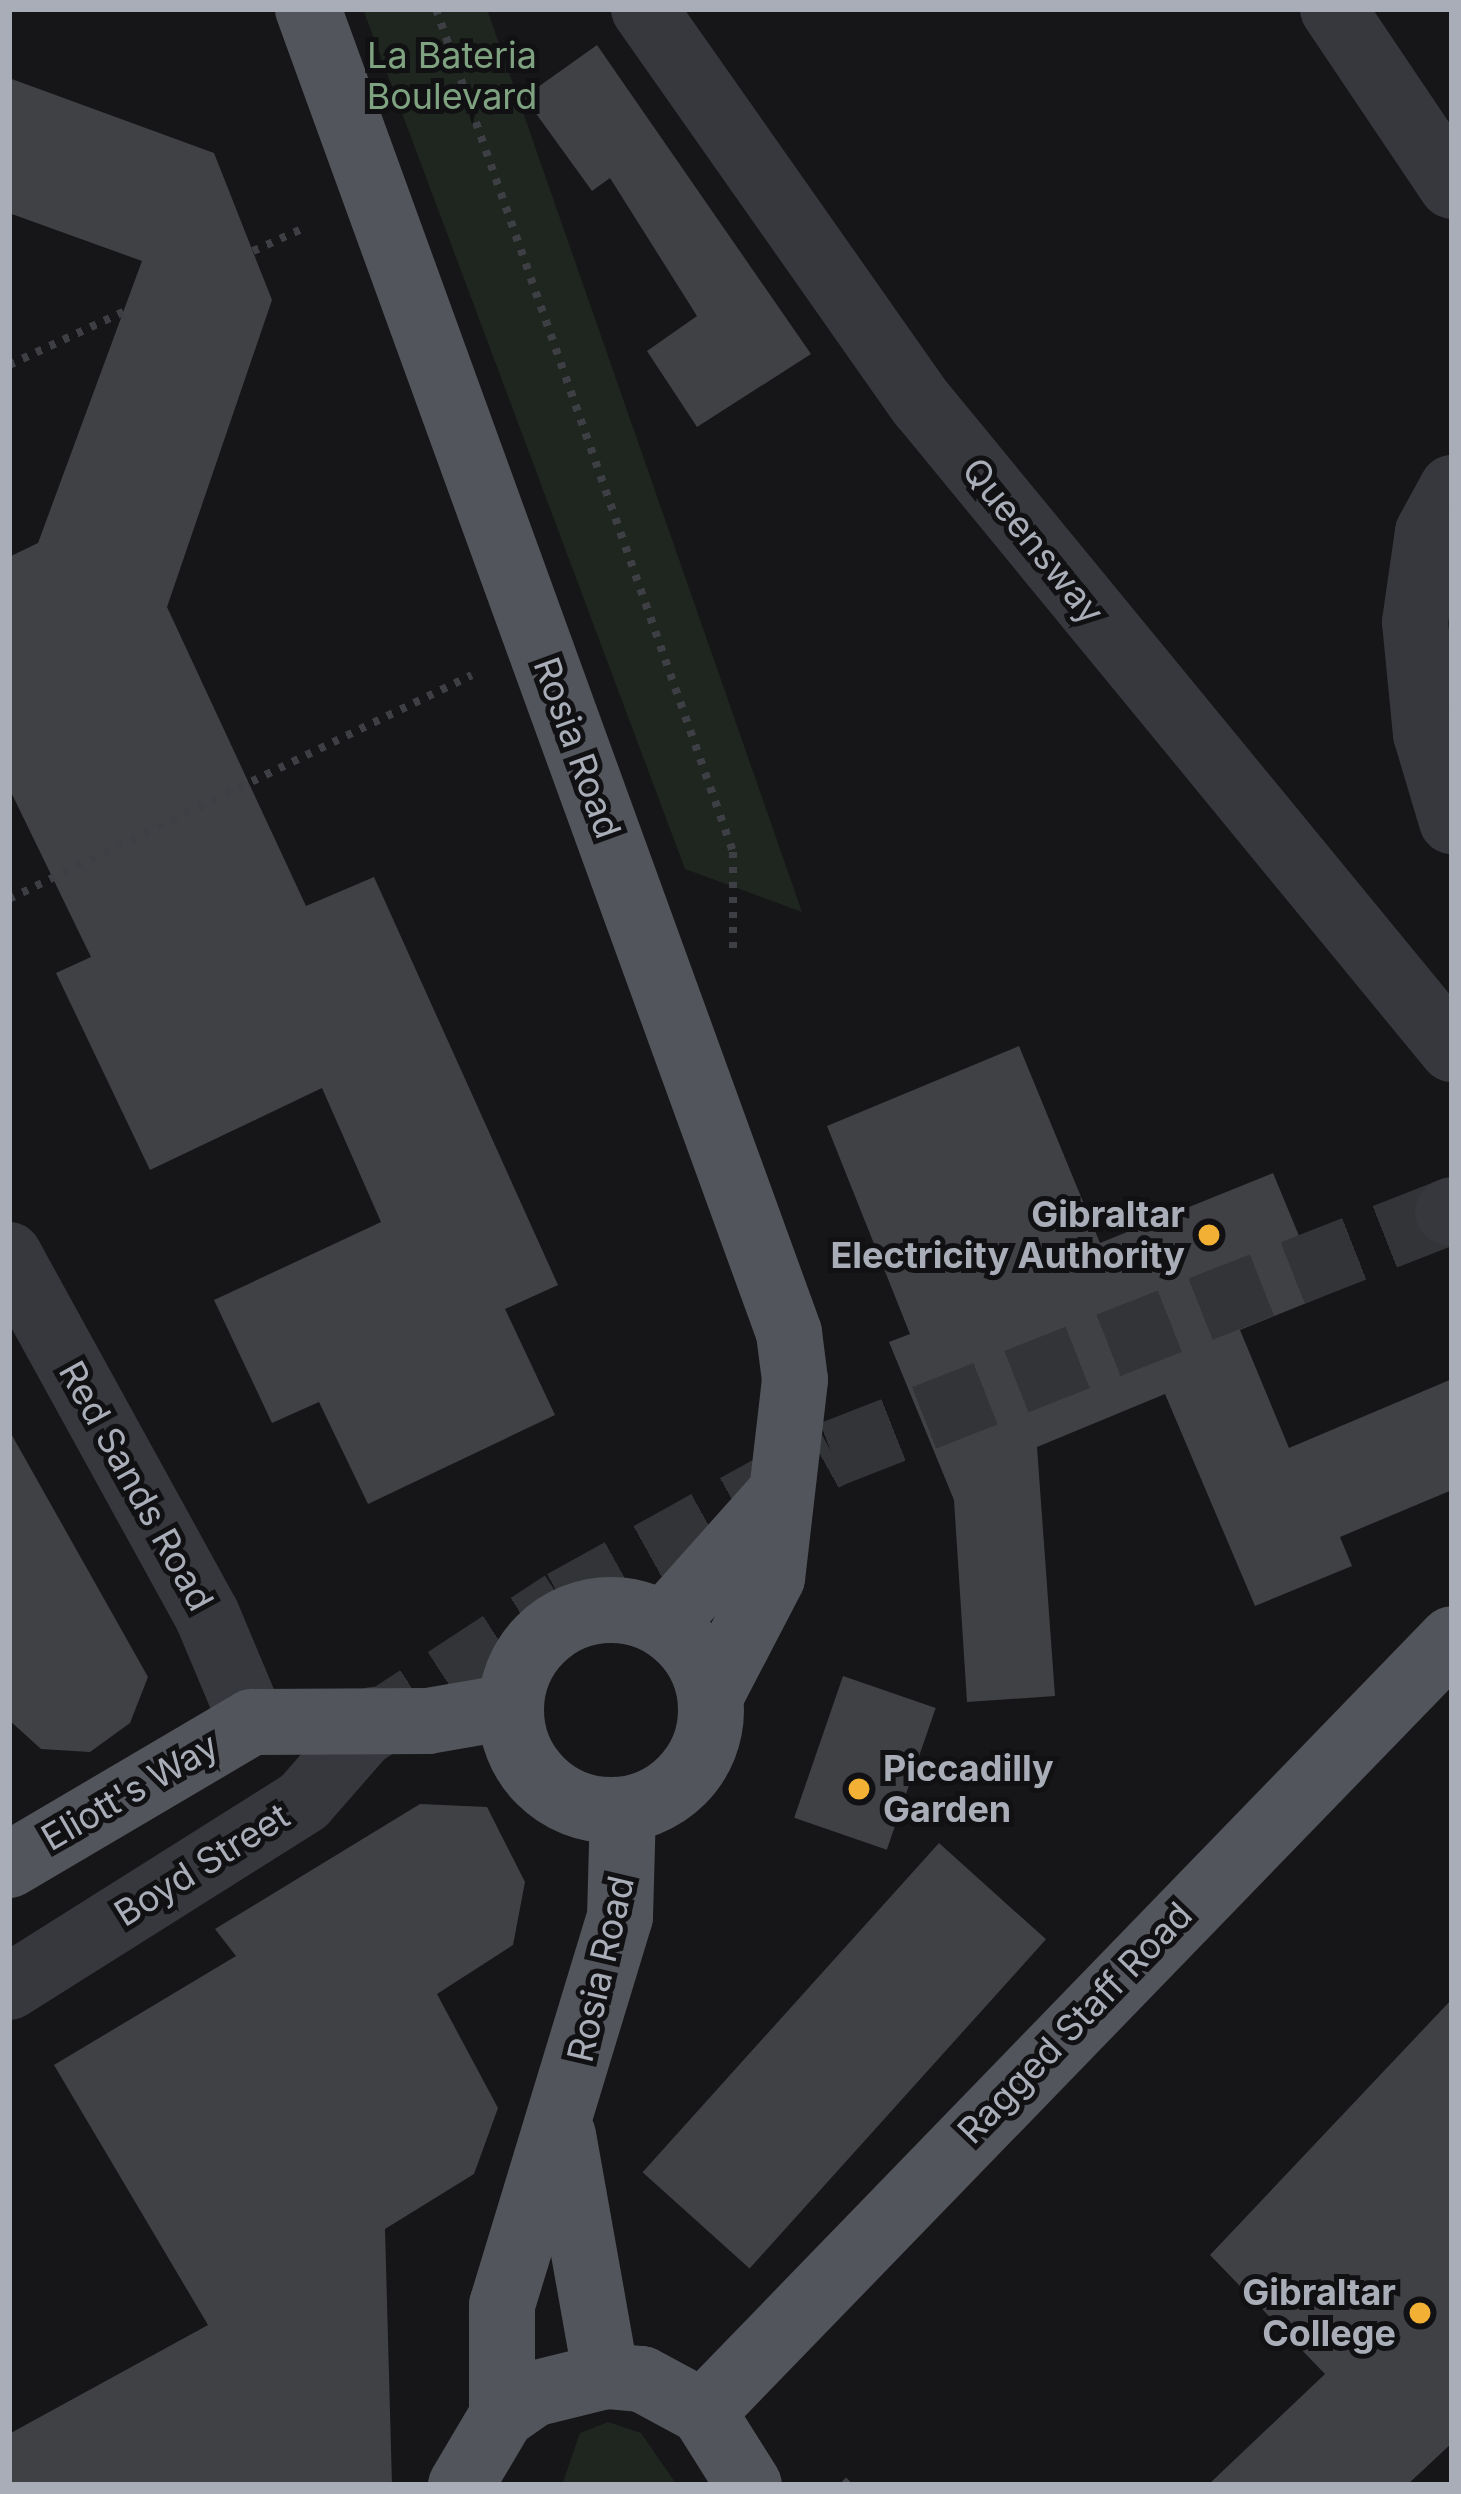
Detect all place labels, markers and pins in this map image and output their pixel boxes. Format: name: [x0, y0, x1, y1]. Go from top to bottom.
place label: Gibraltar Electricity Authority: [830, 1192, 1185, 1277]
marker: Gibraltar Electricity Authority: [1196, 1222, 1222, 1248]
place label: Piccadilly Garden: [883, 1746, 1054, 1831]
marker: Piccadilly Garden: [846, 1776, 872, 1802]
place label: Gibraltar College: [1242, 2270, 1396, 2355]
marker: Gibraltar College: [1407, 2300, 1433, 2326]

